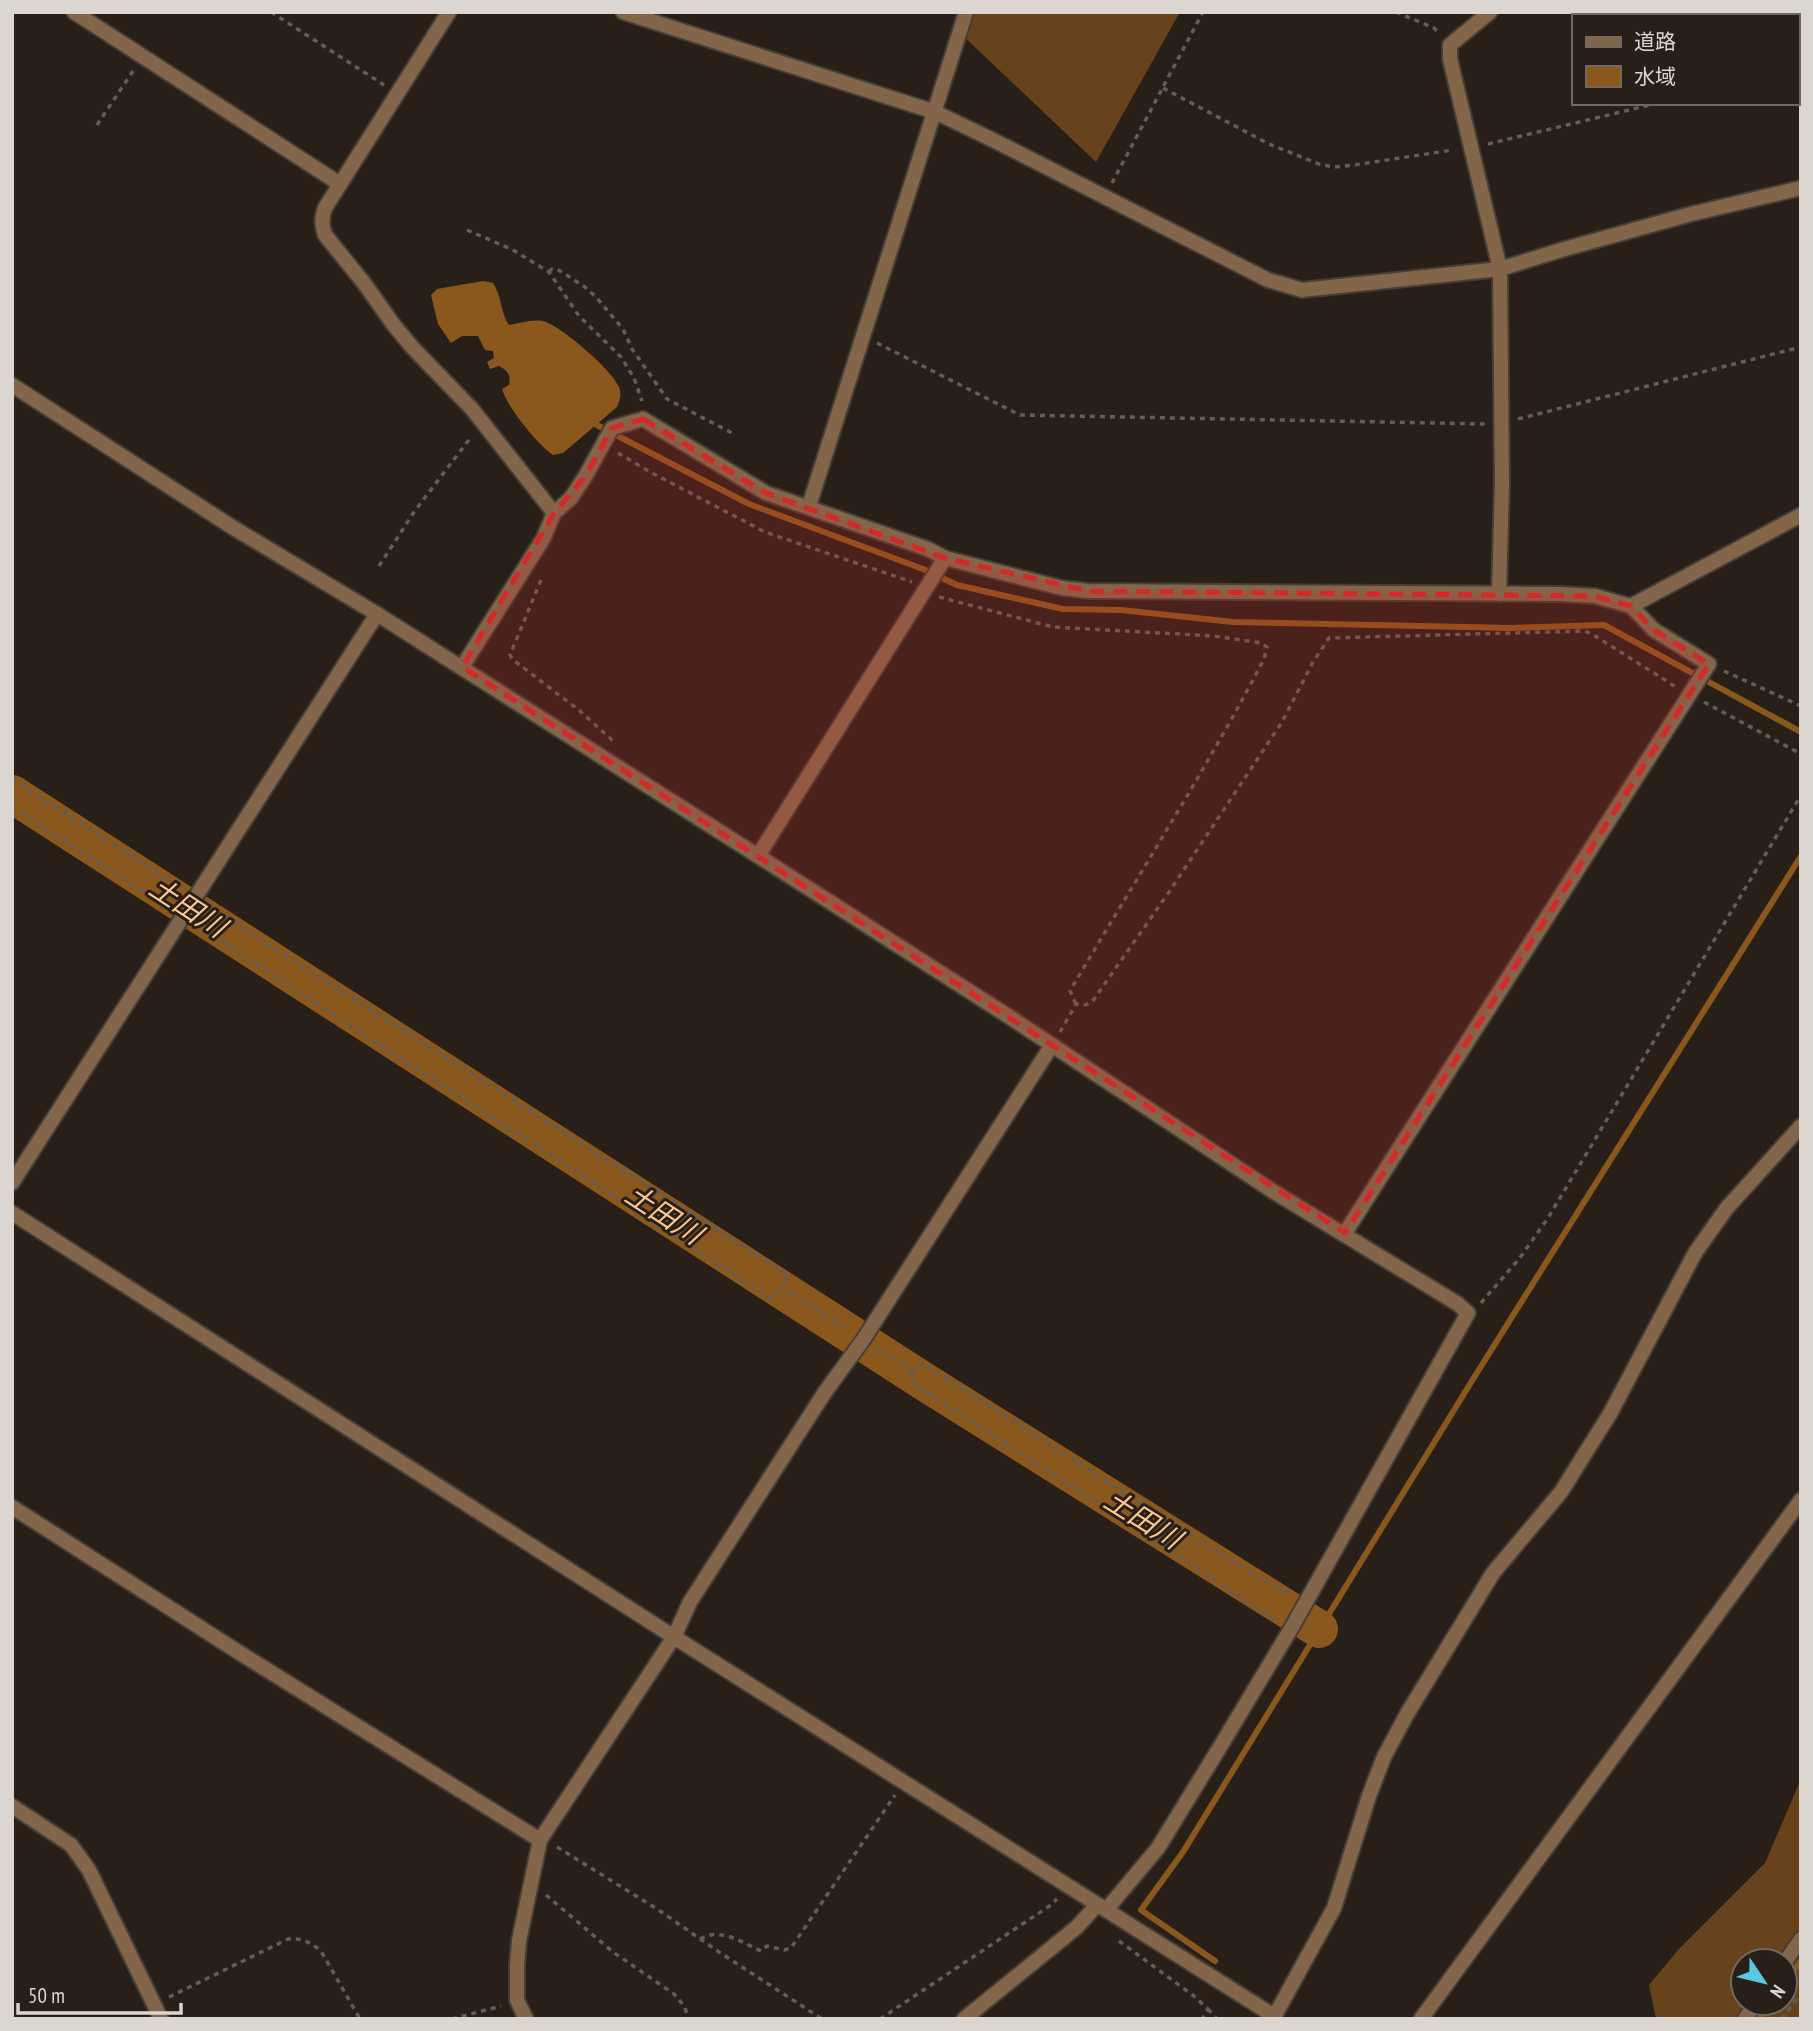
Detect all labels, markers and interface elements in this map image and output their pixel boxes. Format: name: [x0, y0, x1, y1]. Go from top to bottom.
legend: [1572, 14, 1799, 105]
text: 道路: [1634, 28, 1676, 55]
text: 水域: [1634, 63, 1676, 90]
water label: 土田川: [143, 868, 236, 947]
water label: 土田川: [619, 1175, 712, 1254]
water label: 土田川: [1098, 1481, 1191, 1558]
north arrow: [1729, 1947, 1799, 2017]
scale bar: [18, 1972, 180, 2016]
text: N: [1765, 1981, 1791, 2003]
text: 50 m: [28, 1982, 65, 2009]

